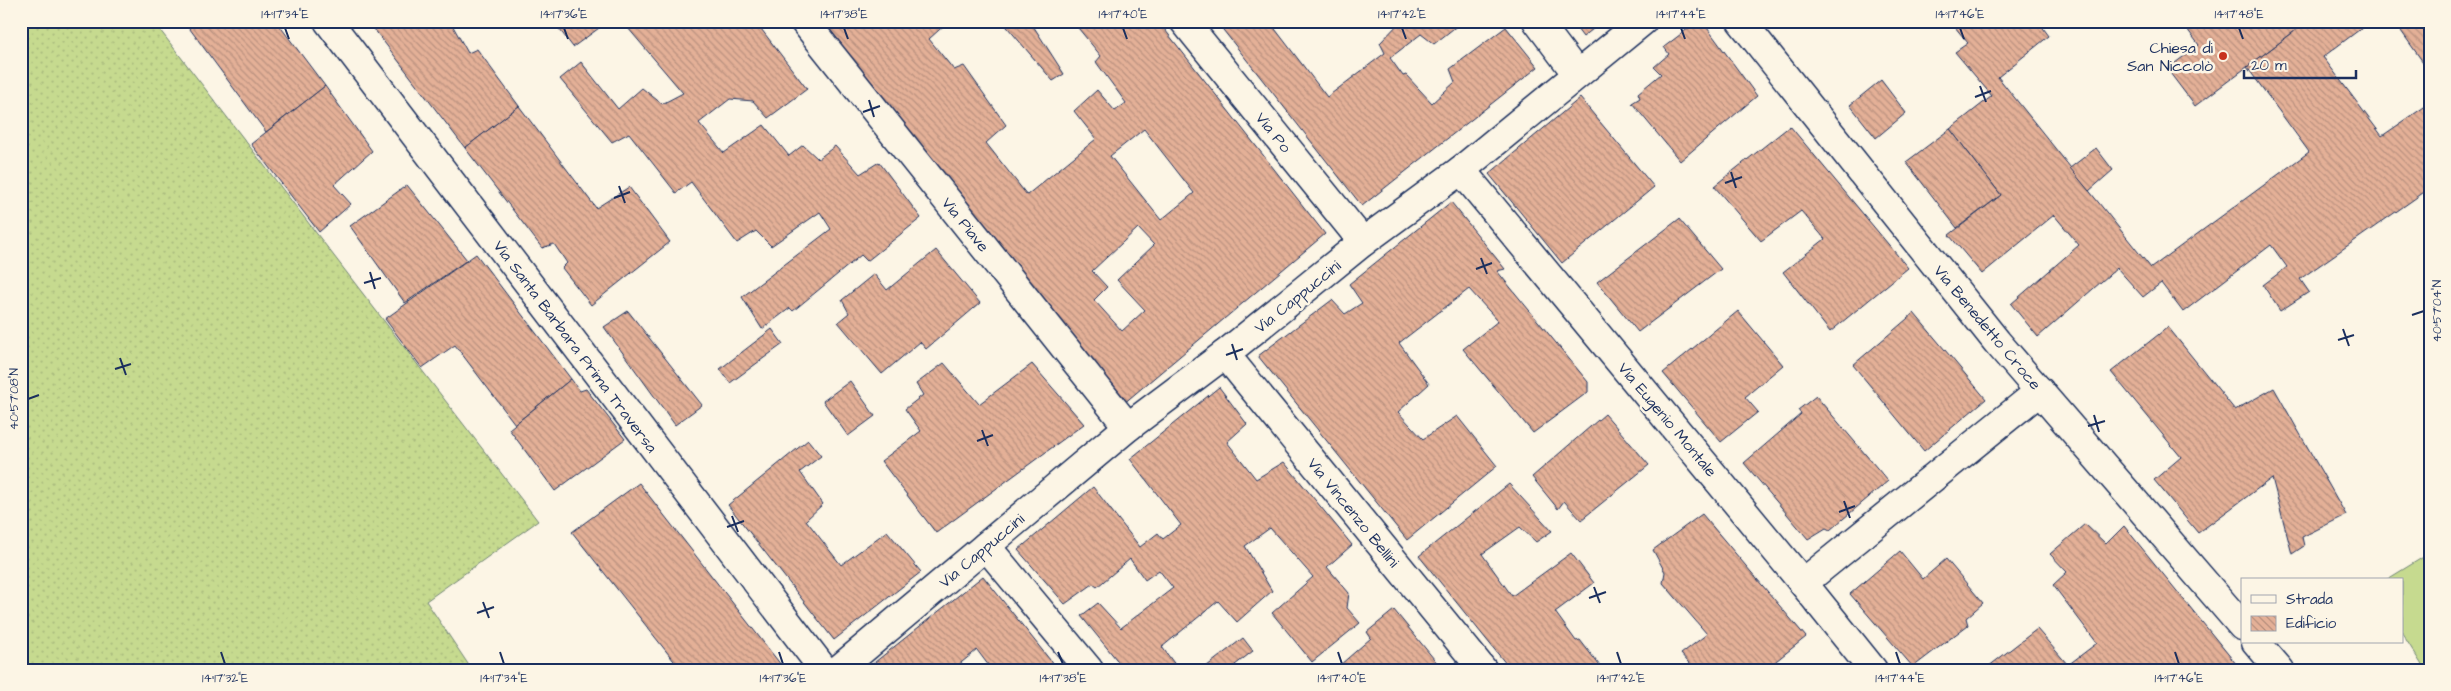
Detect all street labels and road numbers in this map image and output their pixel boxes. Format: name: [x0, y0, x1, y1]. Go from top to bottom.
street label: Via Po: [1250, 108, 1296, 158]
street label: Via Piave: [936, 193, 994, 257]
street label: Via Santa Barbara Prima Traversa: [488, 236, 662, 457]
street label: Via Cappuccini: [1250, 255, 1346, 339]
street label: Via Benedetto Croce: [1928, 261, 2046, 395]
street label: Via Eugenio Montale: [1612, 358, 1722, 483]
street label: Via Vincenzo Bellini: [1302, 453, 1405, 573]
street label: Via Cappuccini: [934, 508, 1030, 593]

